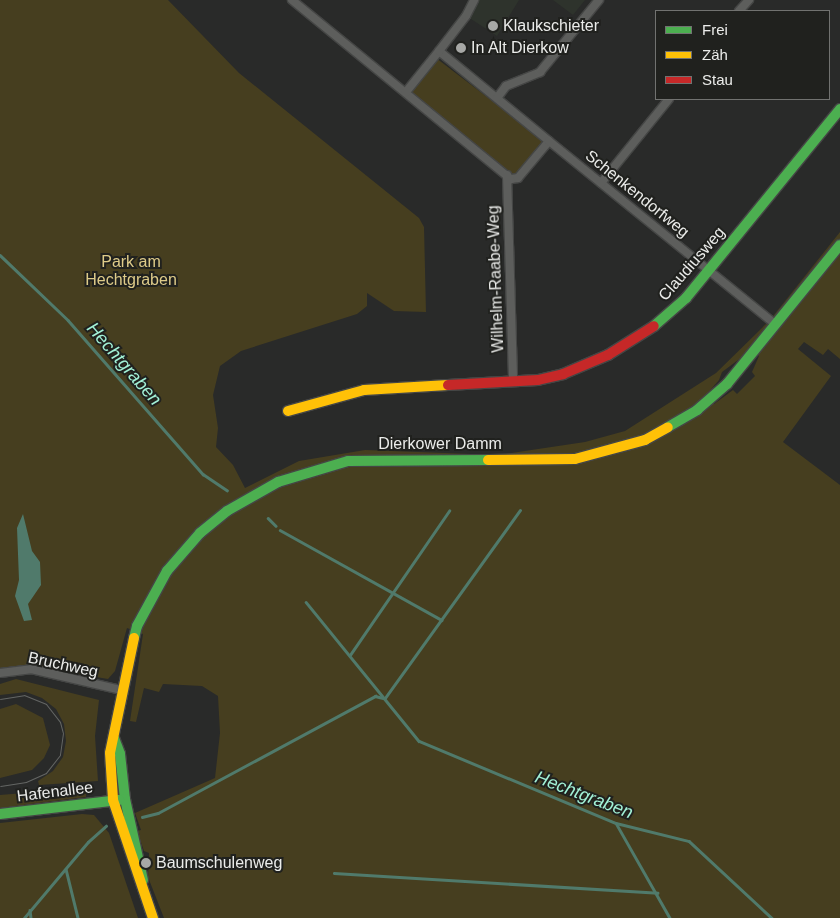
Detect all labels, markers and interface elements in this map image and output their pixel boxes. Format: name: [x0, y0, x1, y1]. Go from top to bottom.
legend: [655, 10, 830, 100]
place label: Klaukschieter: [503, 16, 599, 36]
marker: Klaukschieter: [487, 20, 499, 32]
text: Frei: [702, 21, 728, 38]
place label: In Alt Dierkow: [471, 38, 570, 58]
marker: In Alt Dierkow: [455, 42, 467, 54]
text: Zäh: [702, 46, 728, 63]
text: Stau: [702, 71, 733, 88]
street label: Schenkendorfweg: [581, 146, 693, 242]
street label: Wilhelm-Raabe-Weg: [484, 205, 508, 353]
street label: Claudiusweg: [655, 223, 729, 305]
park label: Park am Hechtgraben: [85, 252, 177, 290]
water label: Hechtgraben: [82, 318, 166, 410]
street label: Dierkower Damm: [378, 434, 502, 454]
street label: Bruchweg: [26, 648, 100, 682]
water label: Hechtgraben: [532, 766, 636, 824]
street label: Hafenallee: [16, 778, 94, 806]
place label: Baumschulenweg: [156, 853, 282, 873]
marker: Baumschulenweg: [140, 857, 152, 869]

